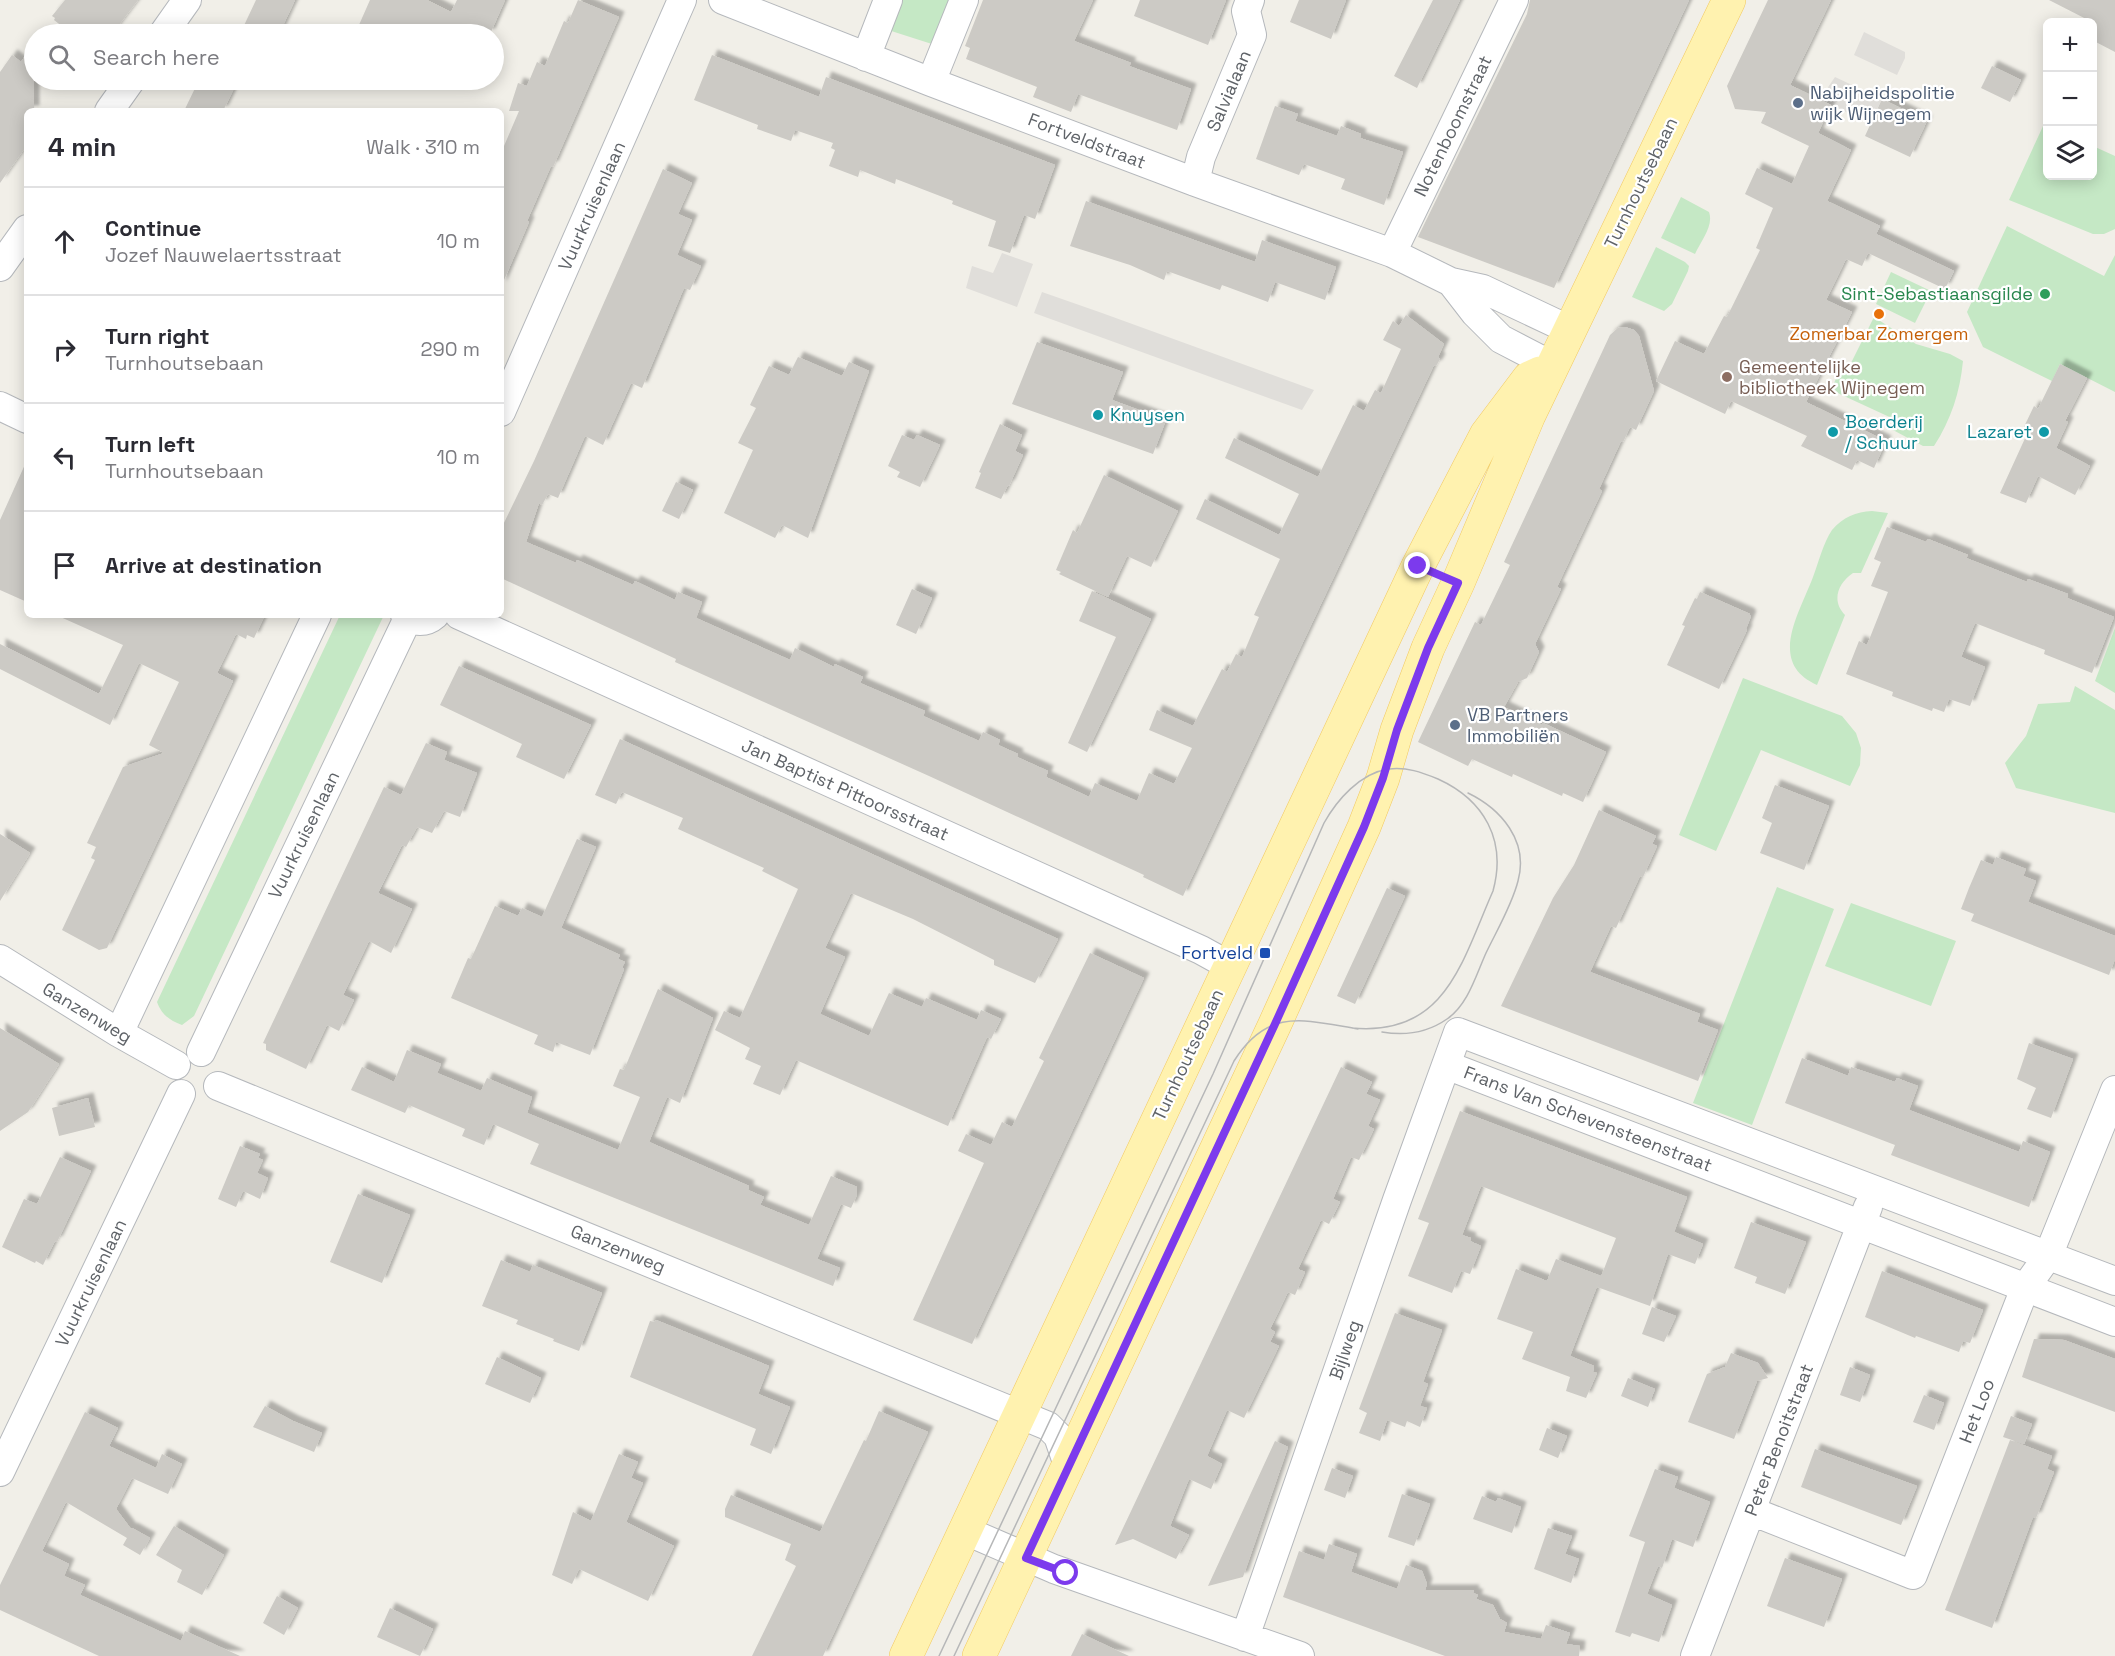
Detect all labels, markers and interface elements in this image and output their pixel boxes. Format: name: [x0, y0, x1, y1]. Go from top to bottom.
map controls: [2043, 18, 2097, 180]
button: +: [2043, 18, 2097, 72]
search box: [24, 24, 504, 90]
icon: search: [45, 41, 78, 74]
text: Search here: [93, 43, 220, 71]
street label: Salvialaan: [1201, 47, 1256, 135]
street label: Notenboomstraat: [1408, 51, 1497, 200]
button: −: [2043, 72, 2097, 126]
place label: Nabijheidspolitie wijk Wijnegem: [1810, 81, 1955, 125]
marker: Nabijheidspolitie wijk Wijnegem: [1791, 96, 1805, 110]
street label: Fortveldstraat: [1025, 108, 1149, 174]
street label: Turnhoutsebaan: [1599, 113, 1682, 252]
button: layers: [2043, 126, 2097, 180]
text: 4 min: [48, 130, 116, 164]
text: Walk · 310 m: [366, 134, 480, 160]
street label: Vuurkruisenlaan: [553, 138, 630, 274]
text: Continue: [105, 214, 201, 242]
icon: ahead: [48, 225, 81, 258]
text: 10 m: [436, 228, 480, 254]
text: Jozef Nauwelaertsstraat: [105, 242, 342, 268]
place label: Sint-Sebastiaansgilde: [1841, 282, 2033, 305]
marker: Sint-Sebastiaansgilde: [2038, 287, 2052, 301]
marker: Zomerbar Zomergem: [1872, 307, 1886, 321]
text: Turn right: [105, 322, 210, 350]
place label: Zomerbar Zomergem: [1789, 322, 1969, 345]
icon: right: [48, 333, 81, 366]
text: 290 m: [421, 336, 480, 362]
text: Turnhoutsebaan: [105, 350, 264, 376]
place label: Gemeentelijke bibliotheek Wijnegem: [1739, 355, 1925, 399]
marker: Gemeentelijke bibliotheek Wijnegem: [1720, 370, 1734, 384]
place label: Knuysen: [1110, 403, 1185, 426]
marker: Knuysen: [1091, 408, 1105, 422]
place label: Boerderij / Schuur: [1845, 410, 1923, 454]
place label: Lazaret: [1967, 420, 2032, 443]
marker: Boerderij / Schuur: [1826, 425, 1840, 439]
marker: Lazaret: [2037, 425, 2051, 439]
text: Turn left: [105, 430, 195, 458]
icon: left: [48, 441, 81, 474]
text: 10 m: [436, 444, 480, 470]
text: Turnhoutsebaan: [105, 458, 264, 484]
icon: arrive: [48, 549, 81, 582]
text: Arrive at destination: [105, 551, 322, 579]
route end: [1404, 552, 1430, 578]
place label: VB Partners Immobiliën: [1467, 703, 1568, 747]
marker: VB Partners Immobiliën: [1448, 718, 1462, 732]
street label: Jan Baptist Pittoorsstraat: [738, 733, 953, 846]
street label: Vuurkruisenlaan: [263, 767, 344, 902]
place label: Fortveld: [1181, 941, 1253, 964]
marker: Fortveld: [1258, 946, 1272, 960]
street label: Ganzenweg: [38, 977, 136, 1048]
street label: Turnhoutsebaan: [1147, 985, 1228, 1124]
street label: Frans Van Schevensteenstraat: [1461, 1060, 1716, 1177]
street label: Vuurkruisenlaan: [50, 1215, 131, 1350]
street label: Ganzenweg: [567, 1219, 669, 1278]
street label: Bijlweg: [1324, 1317, 1365, 1383]
street label: Peter Benoitstraat: [1739, 1361, 1818, 1519]
street label: Het Loo: [1954, 1375, 1999, 1446]
route start: [1052, 1559, 1078, 1585]

